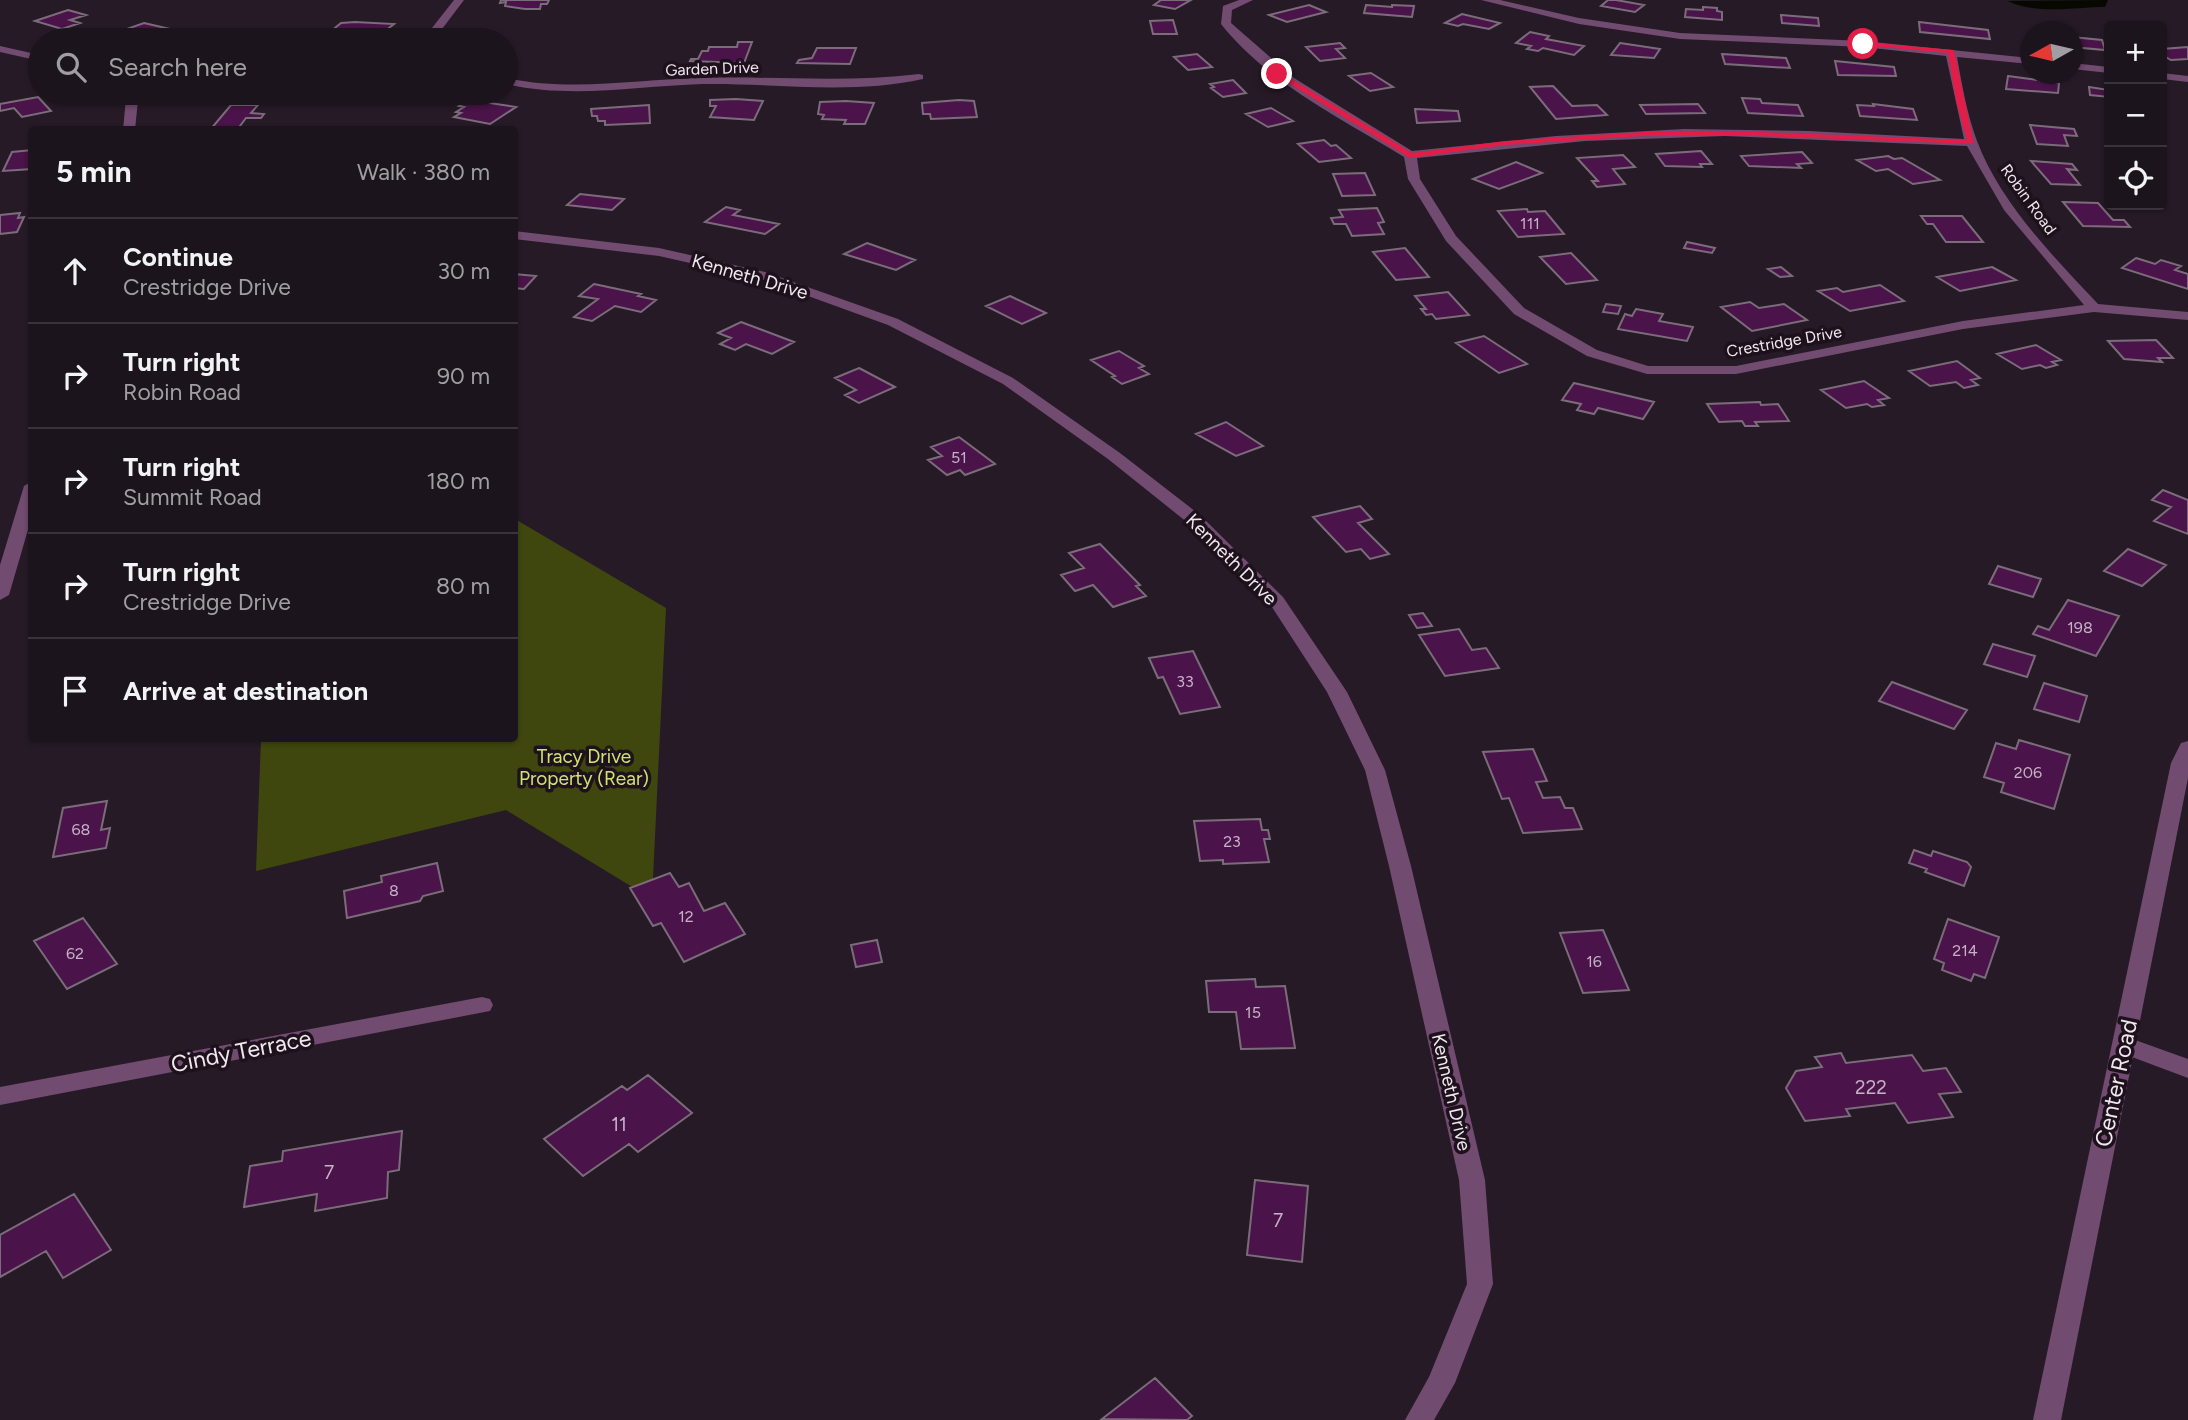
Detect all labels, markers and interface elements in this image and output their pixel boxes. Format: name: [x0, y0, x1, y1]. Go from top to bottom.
north arrow: [2020, 21, 2083, 84]
map controls: [2104, 21, 2167, 210]
button: +: [2104, 21, 2167, 84]
search box: [28, 28, 518, 105]
route start: [1847, 28, 1878, 59]
icon: search: [52, 48, 90, 86]
text: Search here: [108, 51, 247, 83]
street label: Garden Drive: [665, 57, 759, 80]
route end: [1261, 58, 1292, 89]
button: −: [2104, 84, 2167, 147]
button: locate: [2104, 147, 2167, 210]
text: 5 min: [56, 153, 132, 190]
text: Walk · 380 m: [357, 158, 490, 186]
street label: Robin Road: [1997, 160, 2060, 238]
house number: 111: [1520, 214, 1540, 233]
text: Continue: [123, 241, 233, 273]
street label: Kenneth Drive: [689, 249, 811, 304]
icon: ahead: [56, 252, 94, 290]
text: 30 m: [437, 257, 490, 285]
text: Crestridge Drive: [123, 273, 291, 301]
street label: Crestridge Drive: [1725, 322, 1843, 361]
text: Turn right: [123, 346, 240, 378]
icon: right: [56, 357, 94, 395]
text: 90 m: [437, 362, 490, 390]
text: Robin Road: [123, 378, 241, 406]
house number: 51: [951, 448, 967, 467]
text: Turn right: [123, 451, 240, 483]
icon: right: [56, 462, 94, 500]
text: 180 m: [426, 467, 490, 495]
text: Summit Road: [123, 483, 262, 511]
street label: Kenneth Drive: [1181, 509, 1282, 610]
text: Turn right: [123, 556, 240, 588]
icon: right: [56, 567, 94, 605]
text: 80 m: [436, 572, 490, 600]
text: Crestridge Drive: [123, 588, 291, 616]
house number: 198: [2067, 618, 2093, 637]
icon: arrive: [56, 672, 94, 710]
house number: 33: [1176, 672, 1194, 691]
text: Arrive at destination: [123, 675, 368, 707]
park label: Tracy Drive Property (Rear): [519, 745, 649, 790]
house number: 206: [2014, 763, 2042, 782]
house number: 68: [72, 820, 90, 839]
house number: 23: [1223, 832, 1241, 851]
house number: 8: [389, 881, 399, 900]
house number: 12: [678, 907, 694, 926]
house number: 214: [1952, 941, 1978, 960]
house number: 62: [66, 944, 84, 963]
house number: 16: [1586, 952, 1602, 971]
house number: 15: [1245, 1003, 1261, 1022]
street label: Center Road: [2089, 1017, 2143, 1149]
street label: Cindy Terrace: [169, 1024, 313, 1078]
street label: Kenneth Drive: [1427, 1031, 1476, 1153]
house number: 222: [1855, 1076, 1887, 1099]
house number: 11: [611, 1113, 627, 1136]
house number: 7: [324, 1161, 334, 1184]
house number: 7: [1273, 1209, 1283, 1232]

